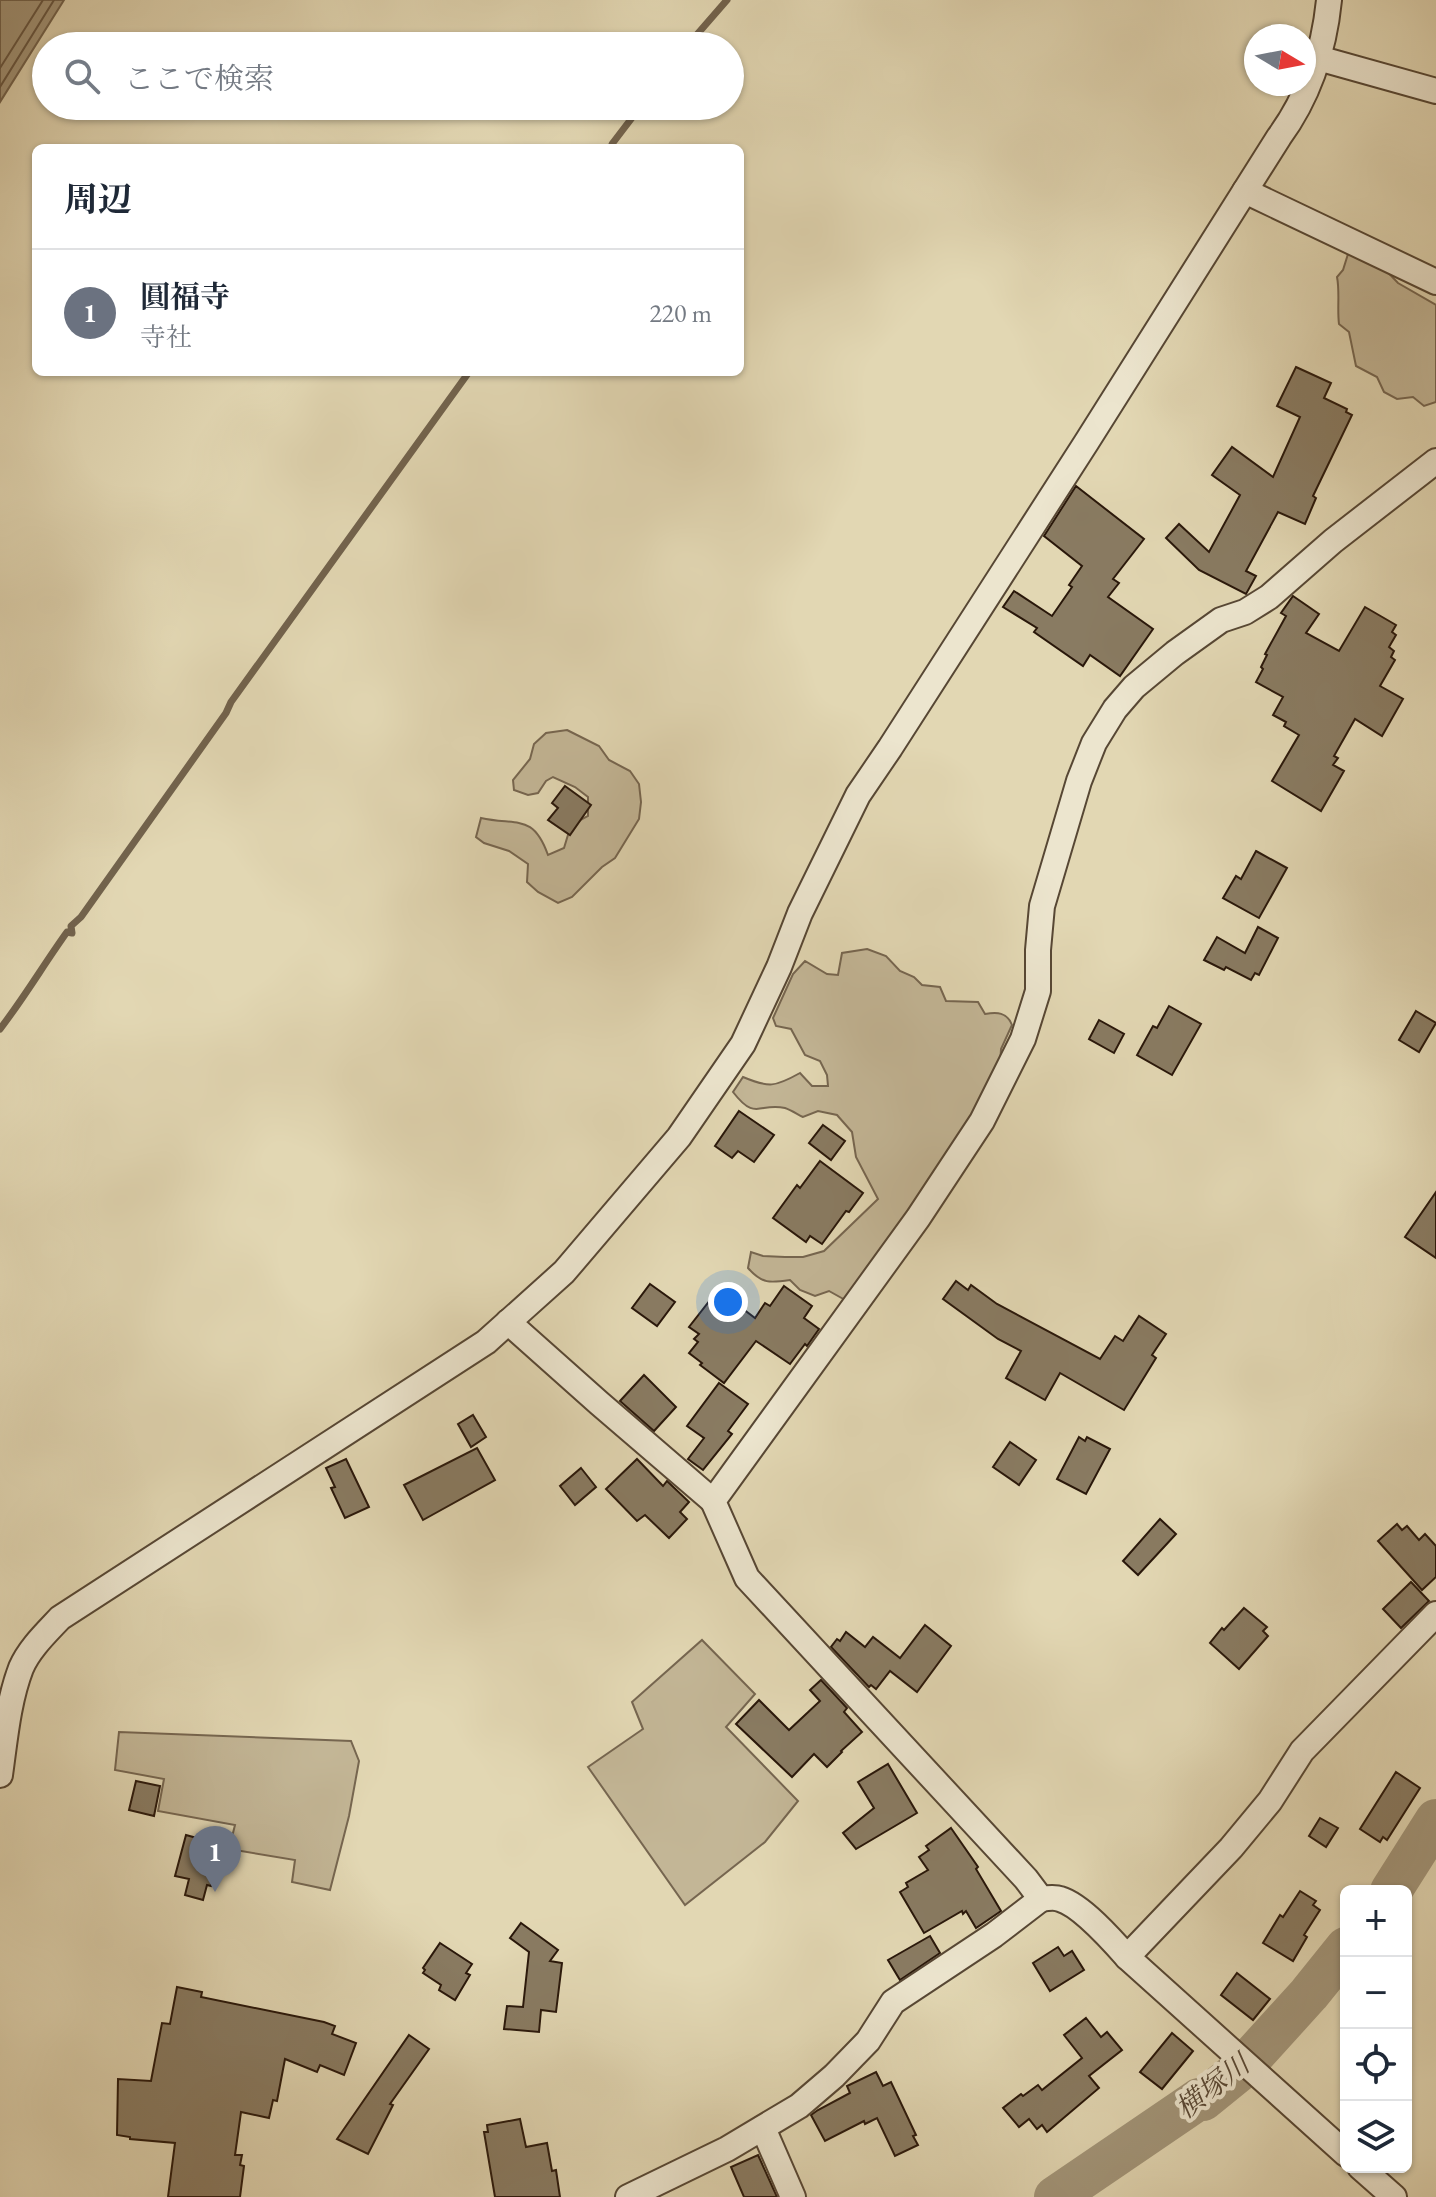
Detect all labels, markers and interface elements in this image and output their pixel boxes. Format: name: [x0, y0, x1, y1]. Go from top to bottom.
north arrow: [1244, 24, 1316, 96]
search box: [32, 32, 744, 120]
icon: search: [60, 54, 104, 98]
text: ここで検索: [124, 59, 274, 98]
text: 周辺: [64, 177, 132, 221]
text: 圓福寺: [140, 277, 230, 316]
text: 1: [83, 296, 97, 330]
text: 220 m: [649, 296, 712, 330]
text: 寺社: [140, 320, 192, 354]
your location: [708, 1282, 748, 1322]
pin: 1: [189, 1826, 241, 1892]
map controls: [1340, 1885, 1412, 2173]
button: +: [1340, 1885, 1412, 1957]
button: −: [1340, 1957, 1412, 2029]
button: locate: [1340, 2029, 1412, 2101]
water label: 横塚川: [1168, 2044, 1259, 2126]
button: layers: [1340, 2101, 1412, 2173]

